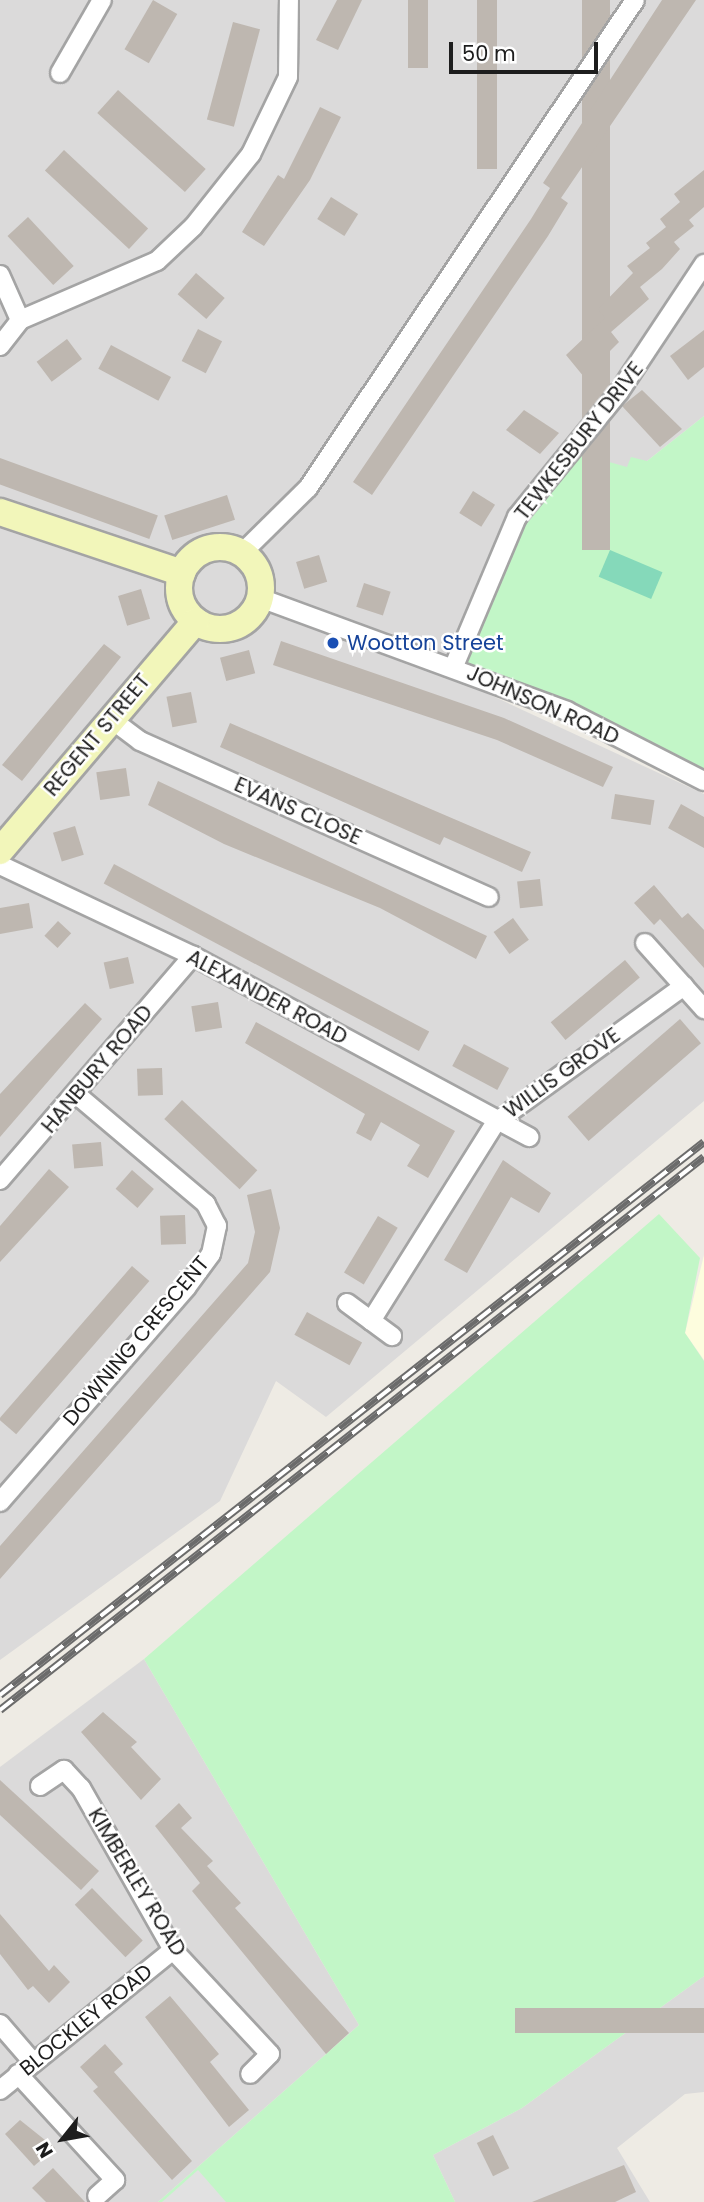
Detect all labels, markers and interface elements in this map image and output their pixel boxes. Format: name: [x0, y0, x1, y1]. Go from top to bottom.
scale bar: [452, 28, 601, 72]
text: 50 m: [462, 39, 516, 68]
street label: TEWKESBURY DRIVE: [509, 357, 649, 525]
place label: Wootton Street: [347, 630, 504, 656]
marker: Wootton Street: [325, 635, 341, 651]
street label: JOHNSON ROAD: [463, 660, 623, 750]
street label: REGENT STREET: [39, 669, 155, 801]
street label: EVANS CLOSE: [230, 772, 366, 850]
street label: ALEXANDER ROAD: [182, 944, 352, 1050]
street label: HANBURY ROAD: [36, 1000, 158, 1138]
street label: WILLIS GROVE: [499, 1022, 625, 1124]
street label: DOWNING CRESCENT: [58, 1251, 214, 1431]
street label: KIMBERLEY ROAD: [83, 1803, 191, 1961]
street label: BLOCKLEY ROAD: [15, 1959, 157, 2081]
north arrow: [28, 2104, 98, 2174]
text: N: [29, 2137, 60, 2163]

